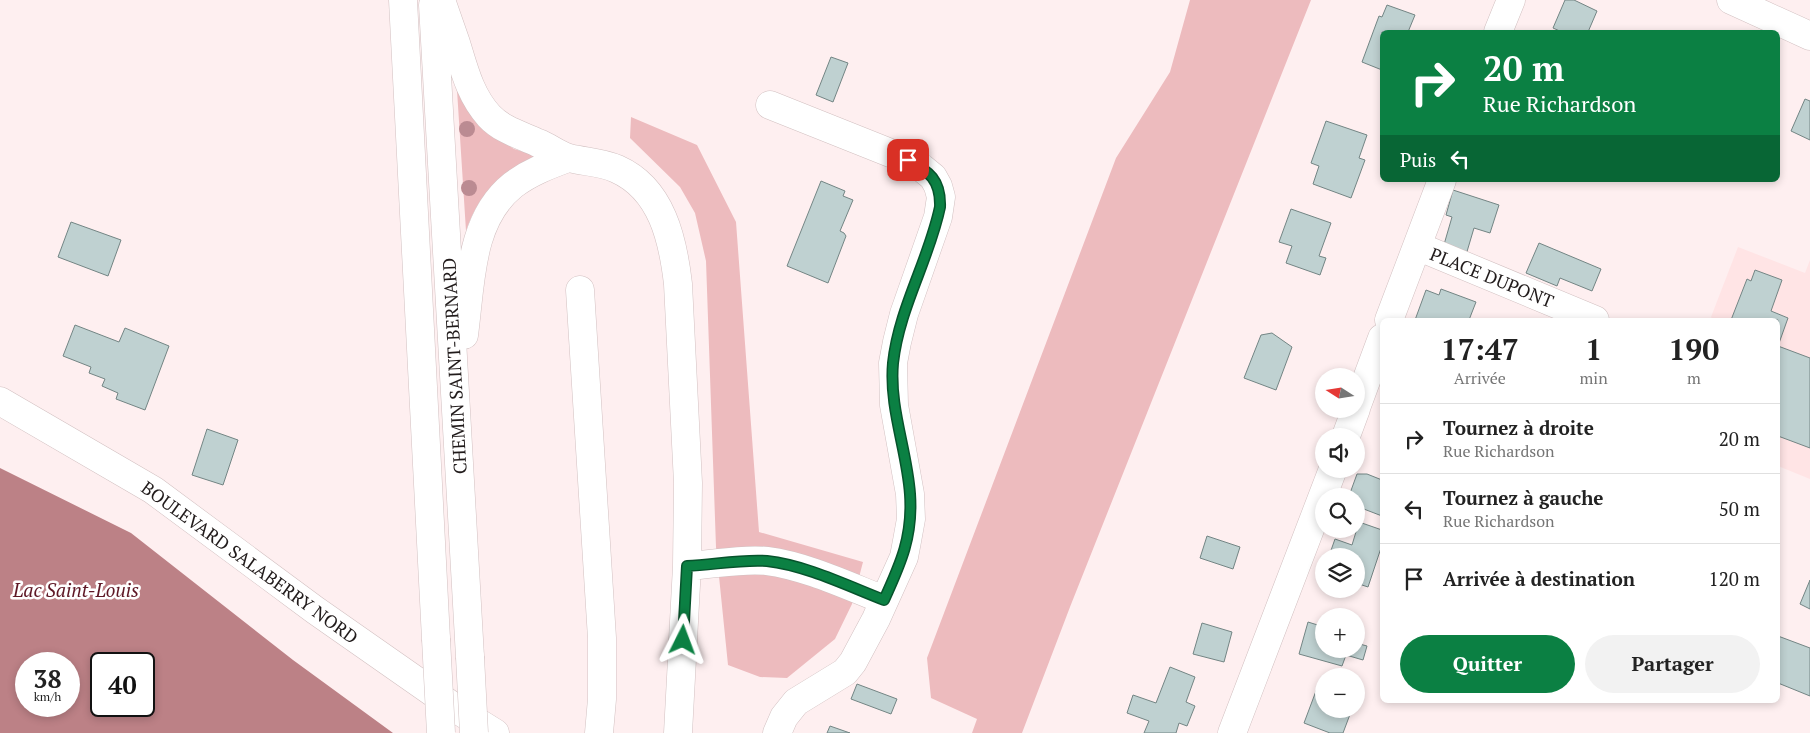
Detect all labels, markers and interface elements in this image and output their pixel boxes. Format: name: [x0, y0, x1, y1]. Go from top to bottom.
text: 20 m: [1483, 45, 1564, 91]
icon: right: [1400, 50, 1465, 115]
text: Rue Richardson: [1483, 89, 1636, 118]
pin: [887, 139, 929, 181]
icon: left: [1446, 145, 1474, 173]
icon: arrive: [894, 146, 922, 174]
text: Puis: [1400, 147, 1436, 172]
street label: PLACE DUPONT: [1427, 241, 1557, 313]
street label: CHEMIN SAINT-BERNARD: [436, 257, 472, 475]
text: 17:47: [1441, 329, 1519, 369]
text: 1: [1585, 329, 1602, 369]
text: 190: [1668, 329, 1719, 369]
text: Arrivée: [1454, 367, 1506, 389]
text: min: [1580, 367, 1608, 389]
text: m: [1687, 367, 1701, 389]
north arrow: [1315, 368, 1365, 418]
map controls: [1315, 368, 1365, 718]
text: Tournez à droite: [1443, 415, 1594, 440]
icon: right: [1400, 425, 1428, 453]
text: 20 m: [1719, 426, 1760, 451]
button: sound: [1315, 428, 1365, 478]
text: Rue Richardson: [1443, 440, 1555, 462]
street label: BOULEVARD SALABERRY NORD: [137, 475, 363, 649]
text: Tournez à gauche: [1443, 485, 1604, 510]
button: search: [1315, 488, 1365, 538]
icon: left: [1400, 495, 1428, 523]
text: 50 m: [1719, 496, 1760, 521]
text: Rue Richardson: [1443, 510, 1555, 532]
button: layers: [1315, 548, 1365, 598]
icon: arrive: [1400, 565, 1428, 593]
text: Arrivée à destination: [1443, 566, 1635, 591]
text: 120 m: [1709, 566, 1760, 591]
water label: Lac Saint-Louis: [12, 577, 139, 602]
button: +: [1315, 608, 1365, 658]
position arrow: [656, 613, 708, 665]
button: Quitter: [1400, 635, 1575, 693]
button: Partager: [1585, 635, 1760, 693]
speed limit sign: 40: [90, 652, 155, 717]
text: 38: [33, 662, 62, 695]
button: −: [1315, 668, 1365, 718]
text: km/h: [34, 689, 61, 704]

